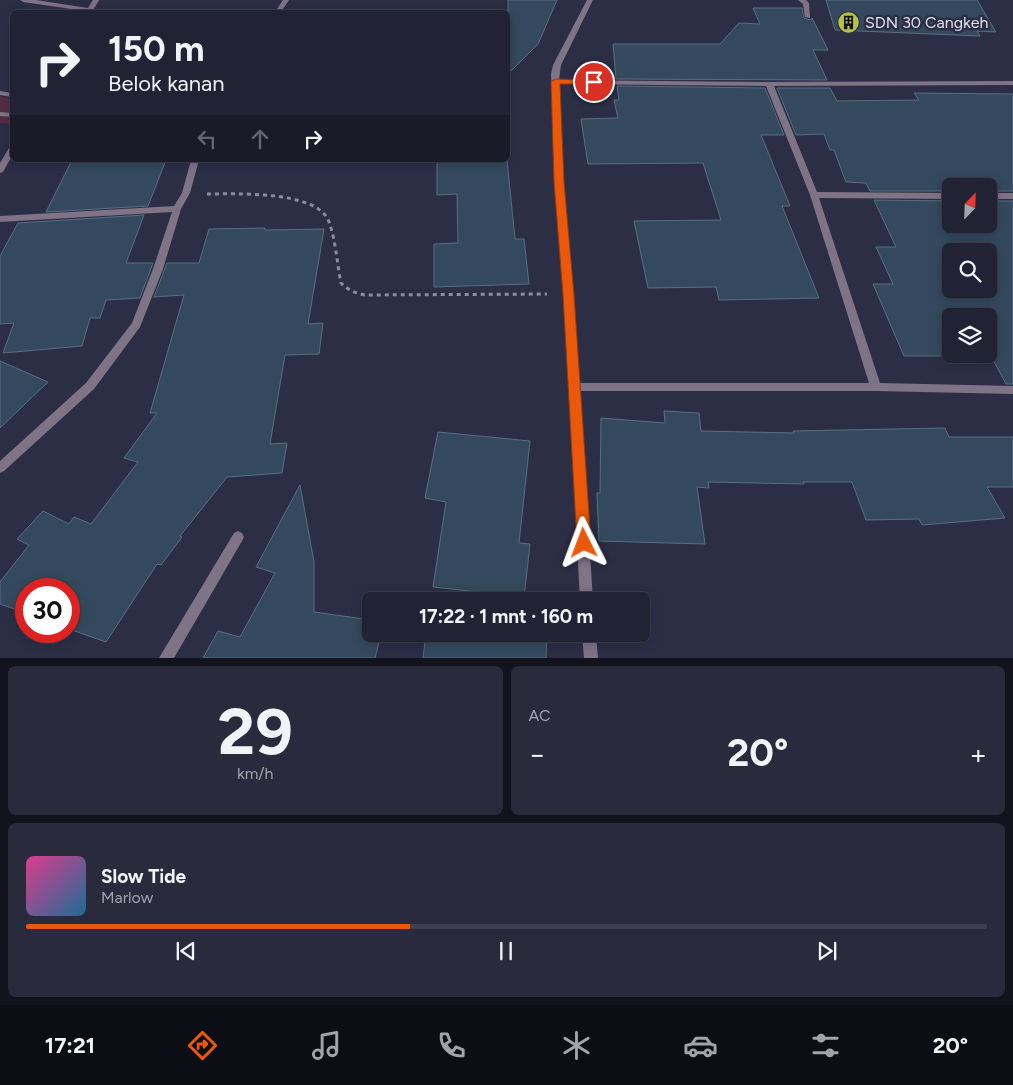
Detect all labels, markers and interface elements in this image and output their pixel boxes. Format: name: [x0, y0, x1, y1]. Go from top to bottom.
building icon: SDN 30 Cangkeh: [837, 10, 861, 34]
place label: SDN 30 Cangkeh: [865, 13, 988, 32]
text: 150 m: [108, 28, 205, 70]
icon: right: [25, 30, 90, 95]
pin: [573, 61, 615, 103]
icon: arrive: [580, 68, 608, 96]
text: Belok kanan: [108, 70, 225, 97]
icon: left: [193, 125, 221, 153]
icon: ahead: [246, 125, 274, 153]
icon: right: [299, 125, 327, 153]
north arrow: [942, 178, 998, 232]
map controls: [942, 178, 997, 363]
button: search: [942, 243, 997, 298]
button: layers: [942, 308, 997, 363]
position arrow: [557, 516, 609, 568]
speed limit sign: 30: [15, 578, 80, 643]
text: 17:22 · 1 mnt · 160 m: [419, 605, 593, 628]
text: 29: [218, 692, 293, 770]
text: AC: [529, 706, 551, 725]
text: 20°: [727, 730, 788, 776]
text: −: [529, 737, 546, 771]
text: +: [970, 737, 987, 771]
text: km/h: [237, 764, 274, 783]
text: Slow Tide: [101, 865, 186, 888]
text: Marlow: [101, 888, 153, 907]
icon: previous: [172, 937, 200, 965]
icon: pause: [492, 937, 520, 965]
icon: next: [813, 937, 841, 965]
icon: directions: [185, 1028, 220, 1063]
icon: music: [309, 1028, 344, 1063]
icon: phone: [434, 1028, 469, 1063]
icon: climate: [559, 1028, 594, 1063]
icon: car: [683, 1028, 718, 1063]
icon: filters: [808, 1028, 843, 1063]
text: 17:21: [45, 1032, 95, 1059]
text: 20°: [933, 1032, 968, 1059]

